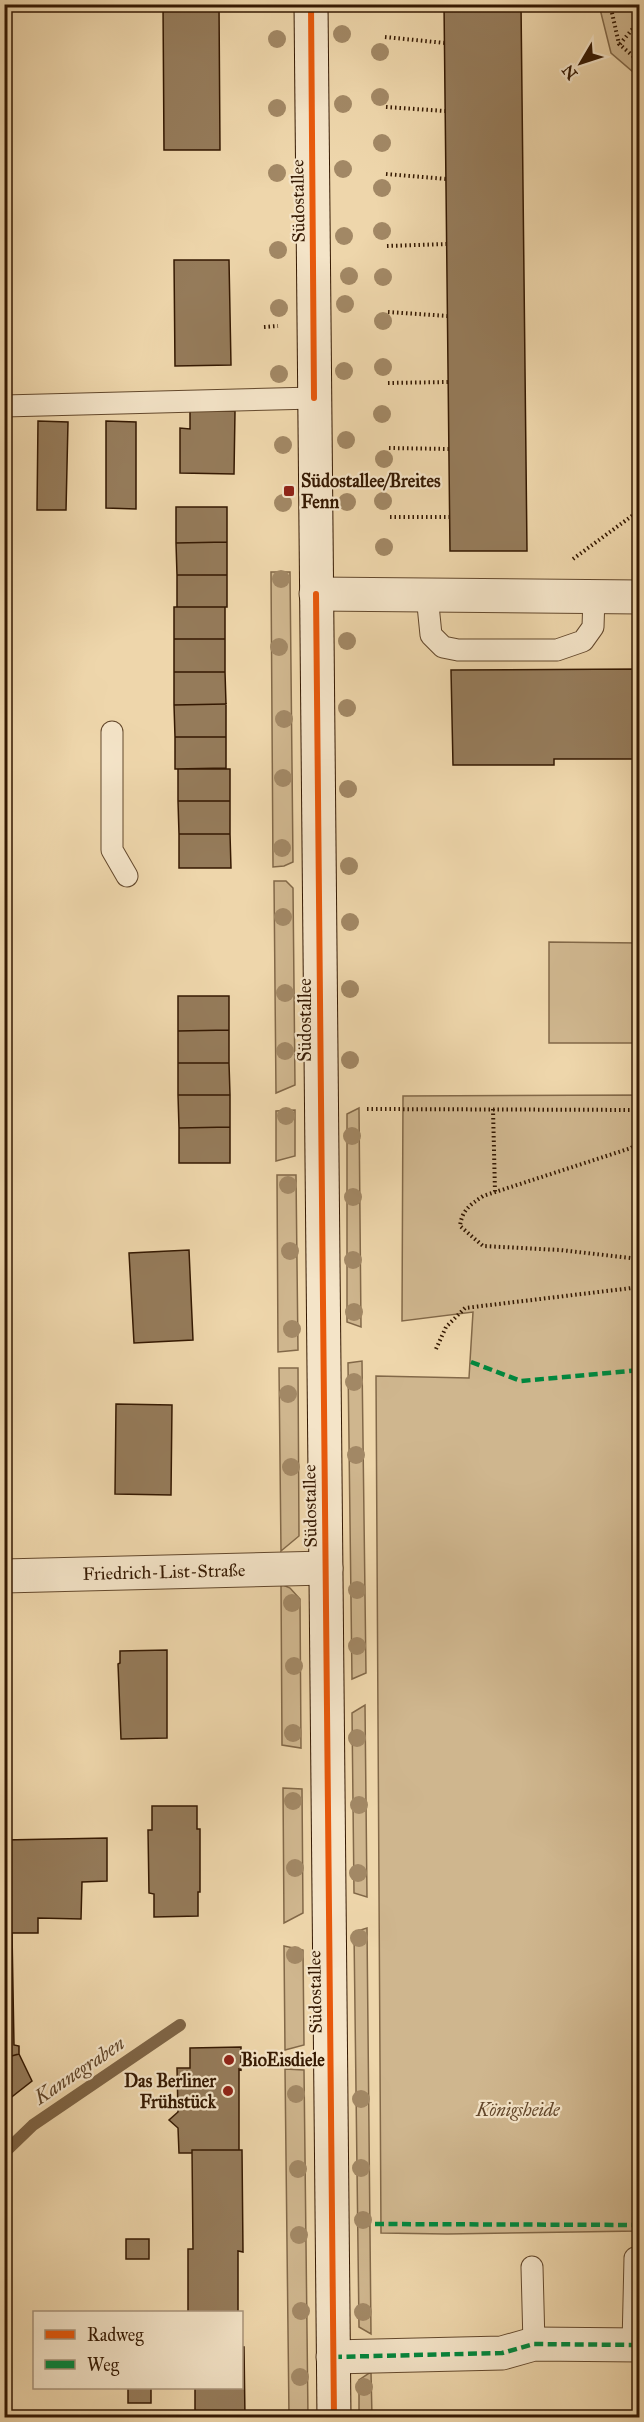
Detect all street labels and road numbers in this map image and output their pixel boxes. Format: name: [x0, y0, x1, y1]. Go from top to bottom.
street label: Südostallee: [286, 159, 310, 243]
street label: Südostallee: [294, 978, 316, 1062]
street label: Südostallee: [298, 1464, 322, 1548]
street label: Friedrich-List-Straße: [82, 1559, 246, 1585]
street label: Südostallee: [303, 1950, 327, 2034]

